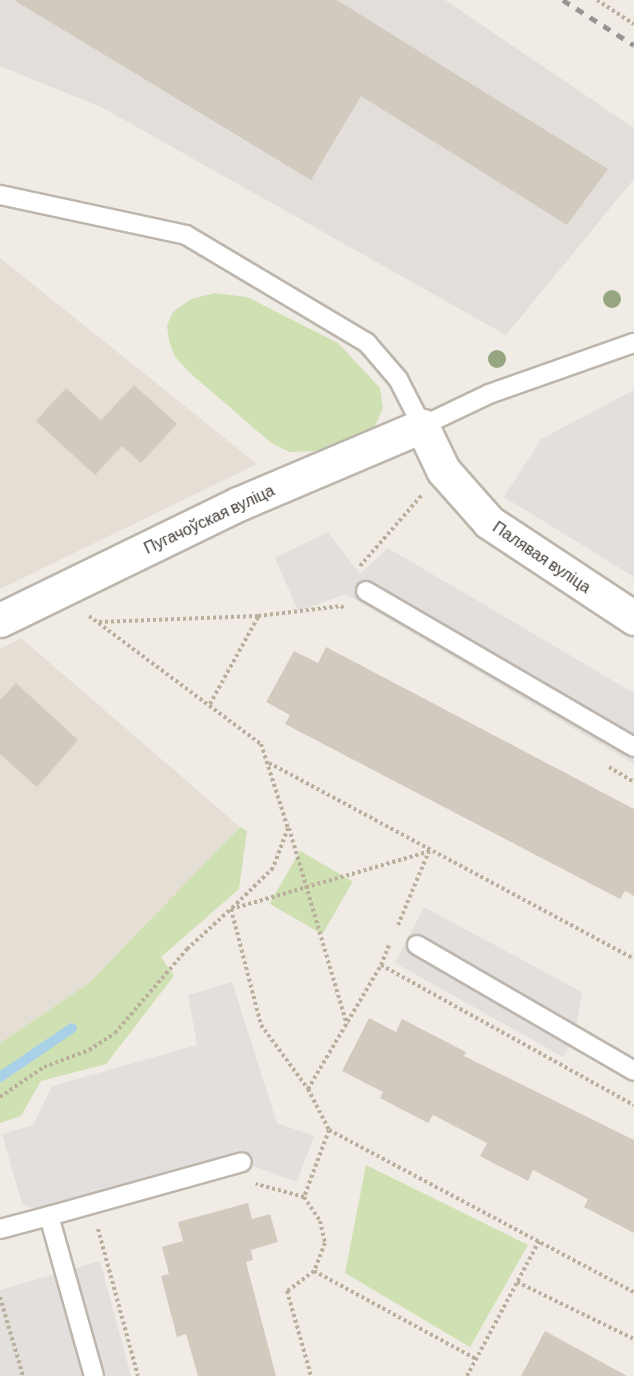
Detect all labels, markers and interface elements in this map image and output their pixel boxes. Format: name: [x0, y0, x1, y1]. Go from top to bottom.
street label: Пугачоўская вуліца: [141, 480, 277, 558]
street label: Палявая вуліца: [489, 517, 595, 597]

